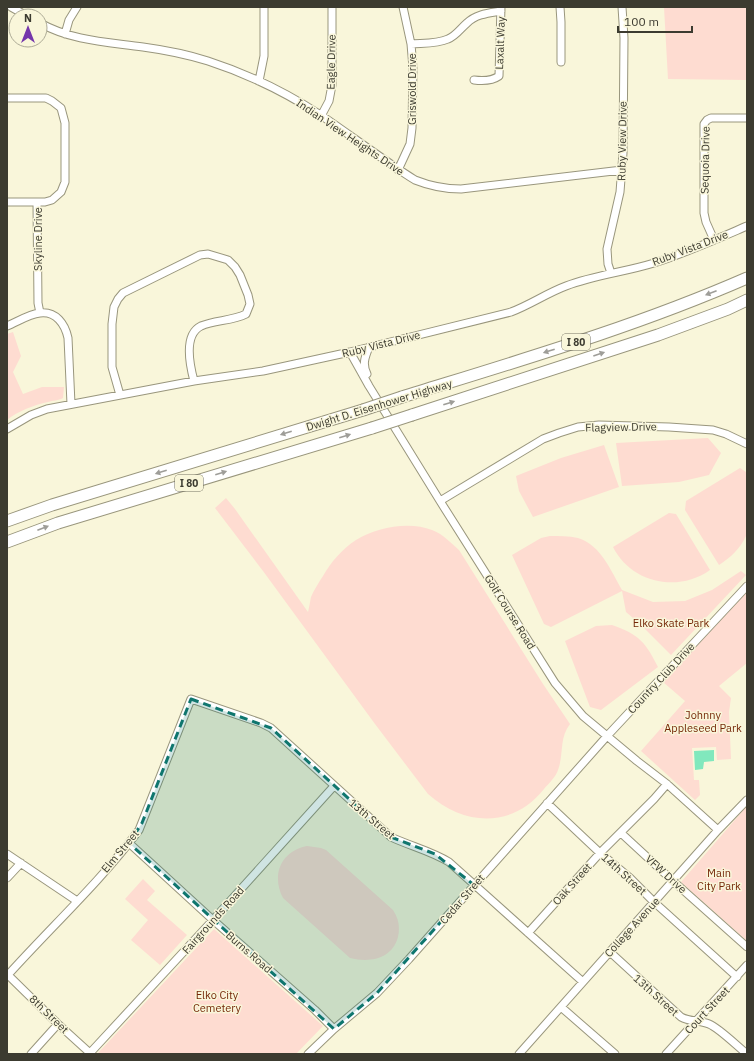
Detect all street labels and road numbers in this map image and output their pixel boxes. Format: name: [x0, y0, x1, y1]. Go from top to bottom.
street label: Laxalt Way: [492, 16, 508, 70]
street label: Eagle Drive: [324, 34, 338, 90]
street label: Griswold Drive: [405, 53, 419, 125]
street label: Indian View Heights Drive: [293, 96, 407, 178]
street label: Ruby View Drive: [614, 101, 630, 181]
street label: Sequoia Drive: [697, 126, 713, 194]
street label: Skyline Drive: [31, 207, 45, 271]
street label: Ruby Vista Drive: [650, 227, 730, 269]
street label: Ruby Vista Drive: [340, 327, 422, 361]
road number: I 80: [562, 334, 590, 350]
street label: Dwight D. Eisenhower Highway: [304, 376, 454, 434]
street label: Flagview Drive: [585, 419, 657, 435]
road number: I 80: [175, 475, 203, 491]
street label: Golf Course Road: [481, 572, 539, 652]
street label: Country Club Drive: [624, 640, 698, 716]
street label: 13th Street: [346, 796, 398, 842]
street label: Elm Street: [98, 827, 142, 875]
street label: 14th Street: [598, 850, 650, 898]
street label: VFW Drive: [642, 852, 690, 896]
street label: Oak Street: [549, 860, 595, 908]
street label: Cedar Street: [436, 871, 488, 927]
street label: Fairgrounds Road: [179, 883, 247, 957]
street label: College Avenue: [601, 894, 663, 960]
street label: Burns Road: [223, 928, 275, 976]
street label: 13th Street: [630, 971, 682, 1019]
street label: Court Street: [681, 983, 733, 1037]
street label: 8th Street: [26, 992, 72, 1036]

